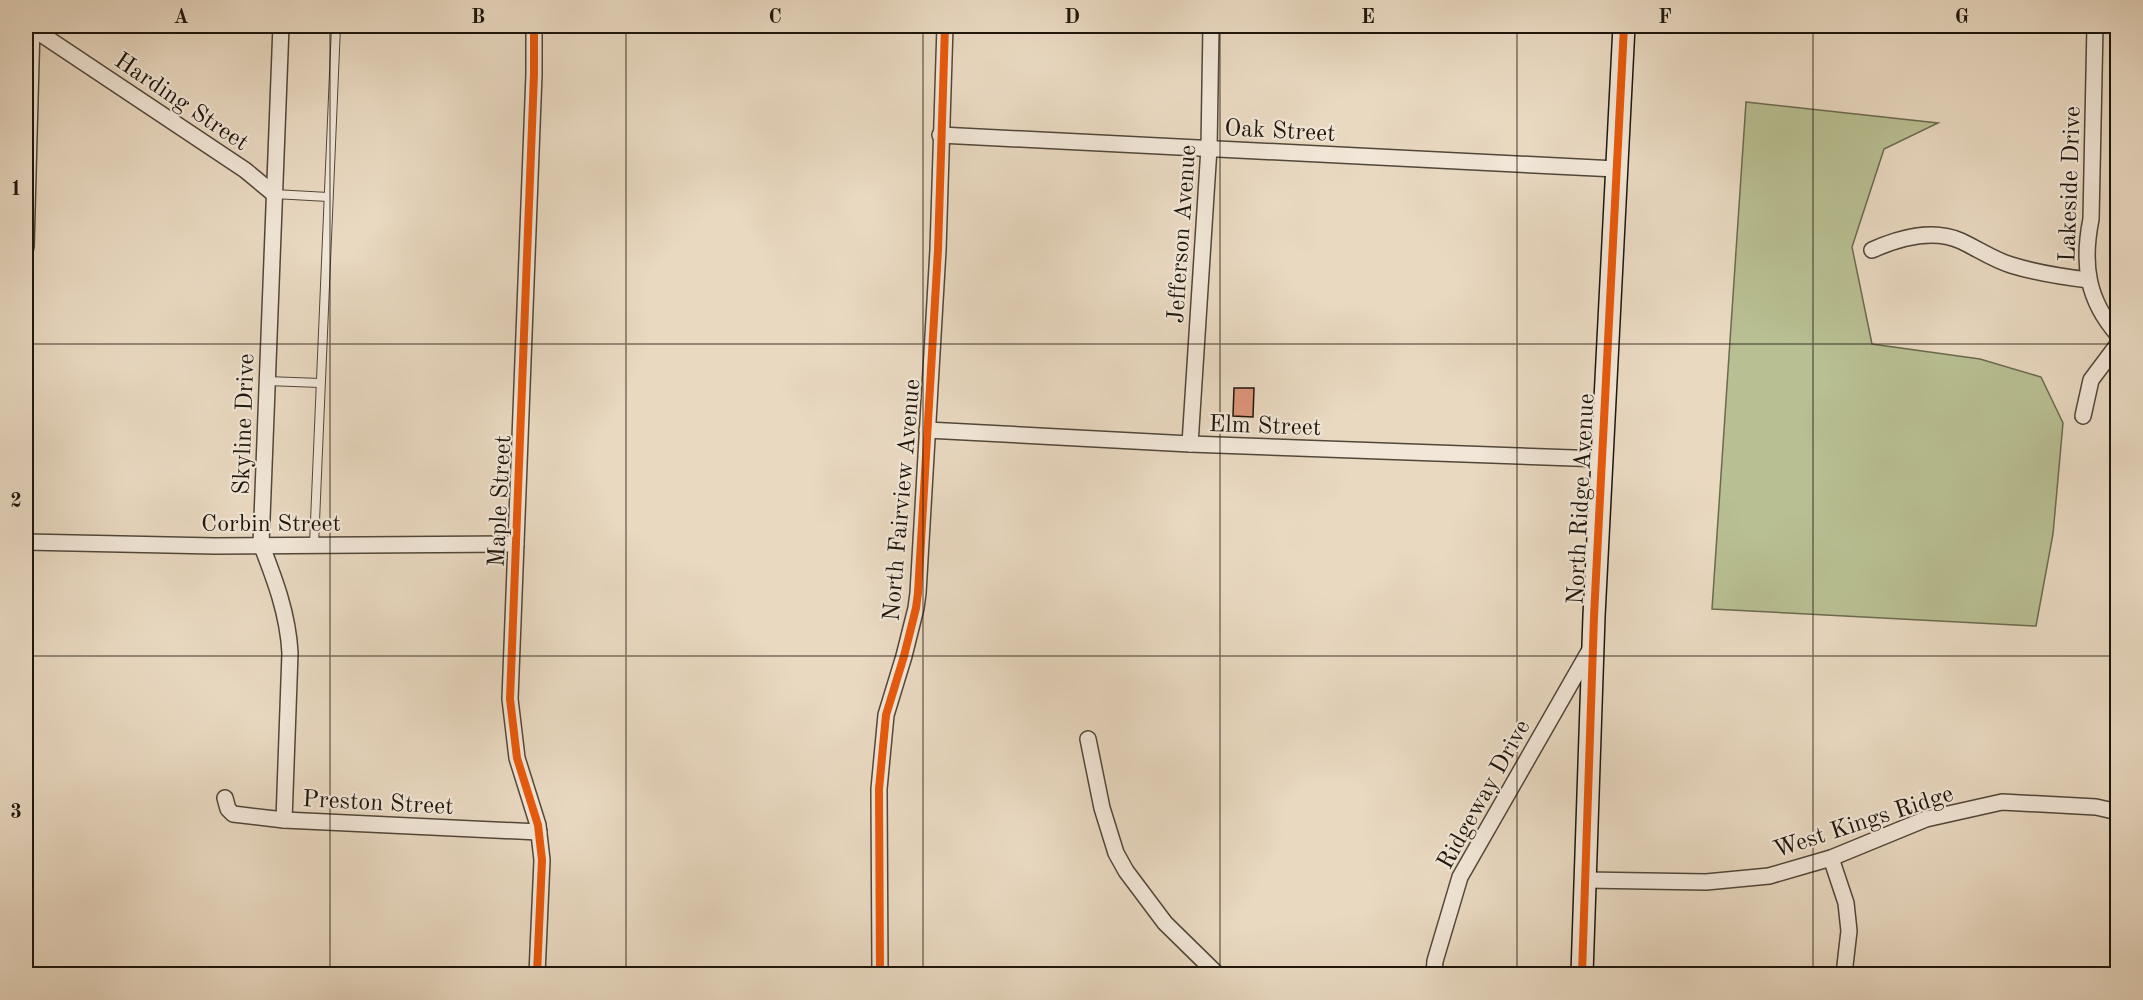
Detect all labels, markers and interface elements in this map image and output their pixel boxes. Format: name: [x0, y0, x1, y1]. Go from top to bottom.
text: A: [173, 8, 189, 28]
text: B: [471, 8, 485, 28]
text: C: [768, 8, 782, 28]
text: D: [1064, 8, 1080, 28]
text: E: [1361, 8, 1375, 28]
text: F: [1658, 8, 1672, 28]
text: G: [1955, 8, 1969, 28]
street label: Harding Street: [110, 49, 252, 156]
street label: Lakeside Drive: [2056, 106, 2086, 263]
street label: Oak Street: [1224, 117, 1336, 147]
street label: Jefferson Avenue: [1165, 144, 1201, 324]
text: 1: [10, 180, 22, 200]
street label: Skyline Drive: [231, 353, 259, 495]
street label: North Fairview Avenue: [880, 378, 926, 622]
street label: North Ridge Avenue: [1564, 393, 1600, 605]
street label: Elm Street: [1208, 413, 1322, 441]
street label: Maple Street: [486, 434, 516, 568]
text: 2: [10, 492, 22, 512]
street label: Corbin Street: [201, 513, 341, 537]
street label: Ridgeway Drive: [1434, 716, 1536, 874]
street label: West Kings Ridge: [1771, 782, 1957, 863]
street label: Preston Street: [302, 788, 454, 820]
text: 3: [10, 803, 22, 823]

